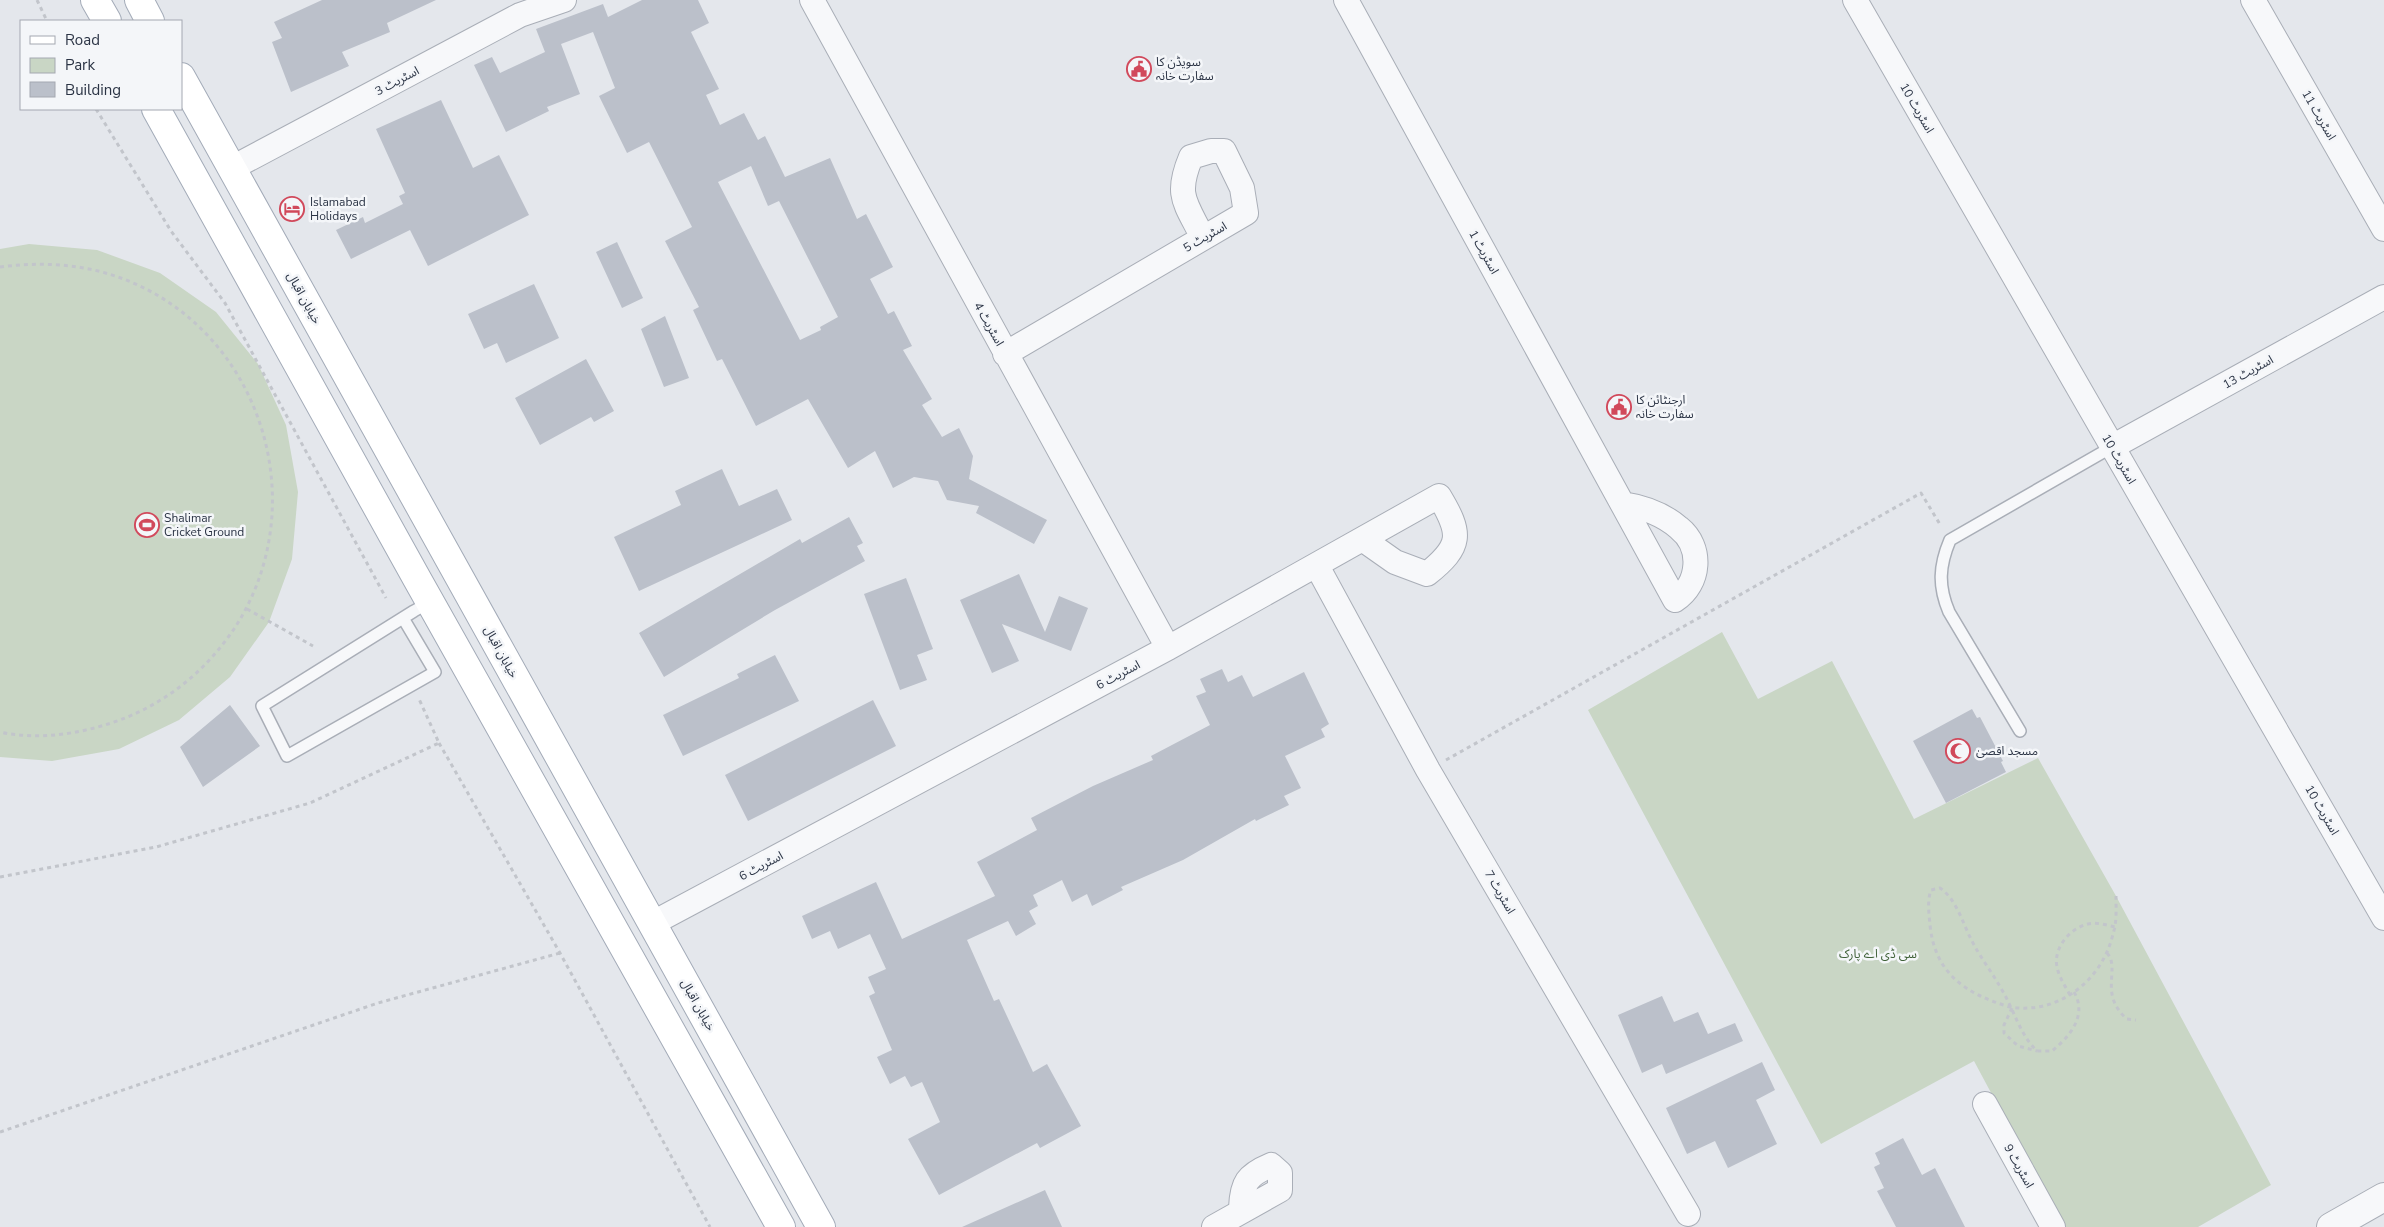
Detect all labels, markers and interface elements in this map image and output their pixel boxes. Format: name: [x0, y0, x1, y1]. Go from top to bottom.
legend: [20, 20, 182, 110]
text: Road: [65, 30, 100, 50]
place label: سویڈن کا سفارت خانہ: [1156, 54, 1214, 84]
text: Park: [65, 55, 95, 75]
public building icon: سویڈن کا سفارت خانہ: [1126, 56, 1152, 82]
street label: اسٹریٹ 3: [372, 63, 422, 99]
text: Building: [65, 80, 121, 100]
street label: اسٹریٹ 10: [1896, 80, 1938, 136]
street label: اسٹریٹ 11: [2298, 87, 2340, 143]
place label: Islamabad Holidays: [310, 194, 366, 224]
hotel icon: Islamabad Holidays: [279, 196, 305, 222]
street label: اسٹریٹ 5: [1180, 218, 1230, 256]
street label: اسٹریٹ 1: [1465, 227, 1503, 277]
street label: خیابان اقبال: [283, 269, 325, 327]
street label: اسٹریٹ 4: [970, 299, 1008, 349]
street label: اسٹریٹ 13: [2220, 352, 2276, 392]
place label: ارجنٹائن کا سفارت خانہ: [1636, 392, 1694, 422]
public building icon: ارجنٹائن کا سفارت خانہ: [1606, 394, 1632, 420]
street label: اسٹریٹ 10: [2098, 431, 2140, 487]
place label: Shalimar Cricket Ground: [164, 510, 244, 540]
sports icon: Shalimar Cricket Ground: [134, 512, 160, 538]
street label: خیابان اقبال: [480, 623, 522, 681]
street label: اسٹریٹ 6: [1093, 657, 1143, 693]
mosque icon: مسجد اقصیٰ: [1945, 738, 1971, 764]
place label: مسجد اقصیٰ: [1976, 743, 2038, 759]
street label: اسٹریٹ 10: [2301, 782, 2343, 838]
street label: اسٹریٹ 6: [736, 848, 786, 884]
street label: اسٹریٹ 7: [1481, 867, 1519, 917]
park label: سی ڈی اے پارک: [1839, 946, 1917, 962]
street label: خیابان اقبال: [677, 976, 719, 1034]
street label: اسٹریٹ 9: [2000, 1141, 2038, 1191]

